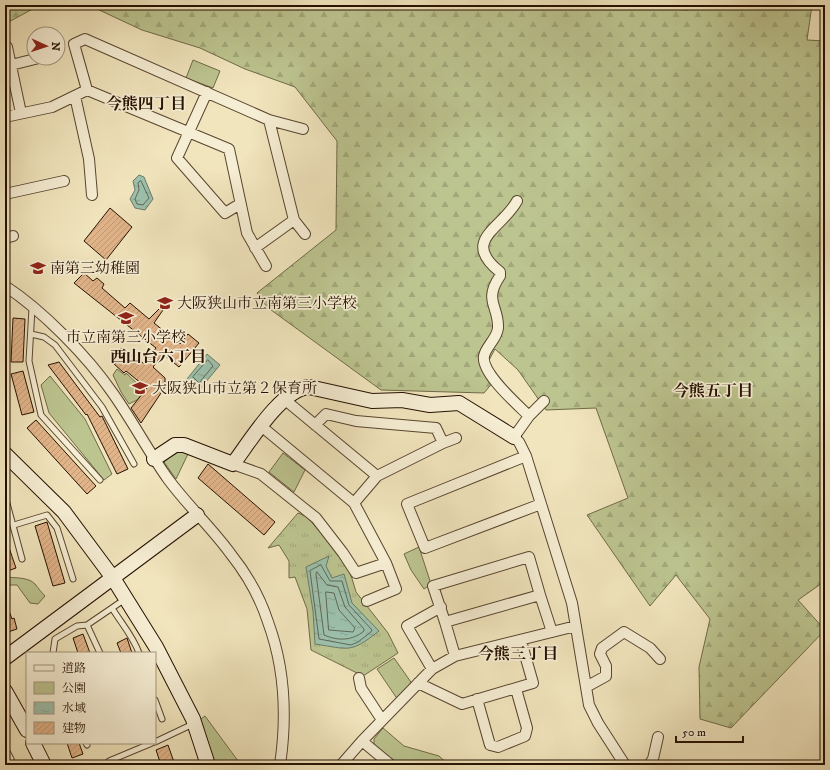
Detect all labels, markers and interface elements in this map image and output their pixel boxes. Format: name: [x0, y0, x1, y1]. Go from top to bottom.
north arrow: [26, 26, 66, 66]
text: N: [48, 42, 62, 51]
district label: 今熊四丁目: [106, 94, 186, 114]
school or university icon: 南第三幼稚園: [29, 259, 47, 277]
place label: 南第三幼稚園: [50, 259, 140, 278]
school or university icon: 大阪狭山市立南第三小学校: [156, 294, 174, 312]
place label: 大阪狭山市立南第三小学校: [177, 294, 357, 313]
school or university icon: 市立南第三小学校: [117, 309, 135, 327]
place label: 市立南第三小学校: [66, 328, 186, 347]
district label: 西山台六丁目: [110, 347, 206, 367]
school or university icon: 大阪狭山市立第２保育所: [131, 379, 149, 397]
place label: 大阪狭山市立第２保育所: [152, 379, 317, 398]
district label: 今熊五丁目: [673, 381, 753, 401]
district label: 今熊三丁目: [478, 644, 558, 664]
legend: [26, 652, 156, 744]
text: 道路: [62, 661, 86, 676]
text: 公園: [62, 681, 86, 696]
text: 水域: [62, 701, 86, 716]
scale bar: [676, 718, 743, 744]
text: 建物: [62, 721, 86, 736]
text: 50 m: [682, 725, 706, 740]

